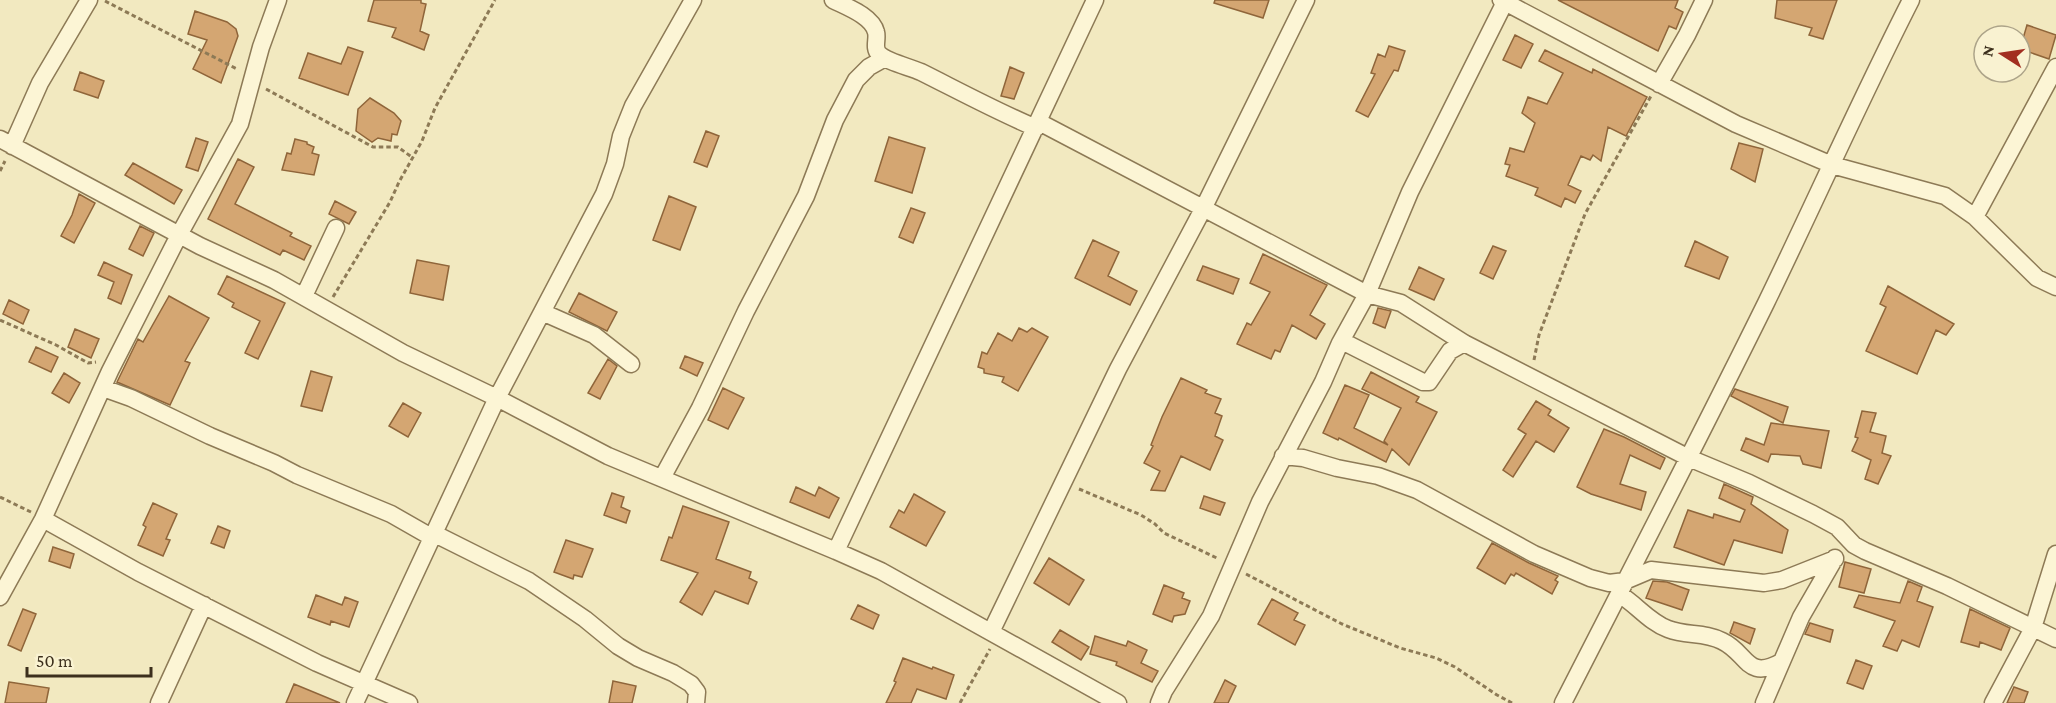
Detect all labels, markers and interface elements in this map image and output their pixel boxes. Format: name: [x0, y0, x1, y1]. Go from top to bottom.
north arrow: [1972, 24, 2032, 84]
text: N: [1978, 44, 1997, 58]
scale bar: [27, 640, 152, 678]
text: 50 m: [36, 651, 73, 671]

